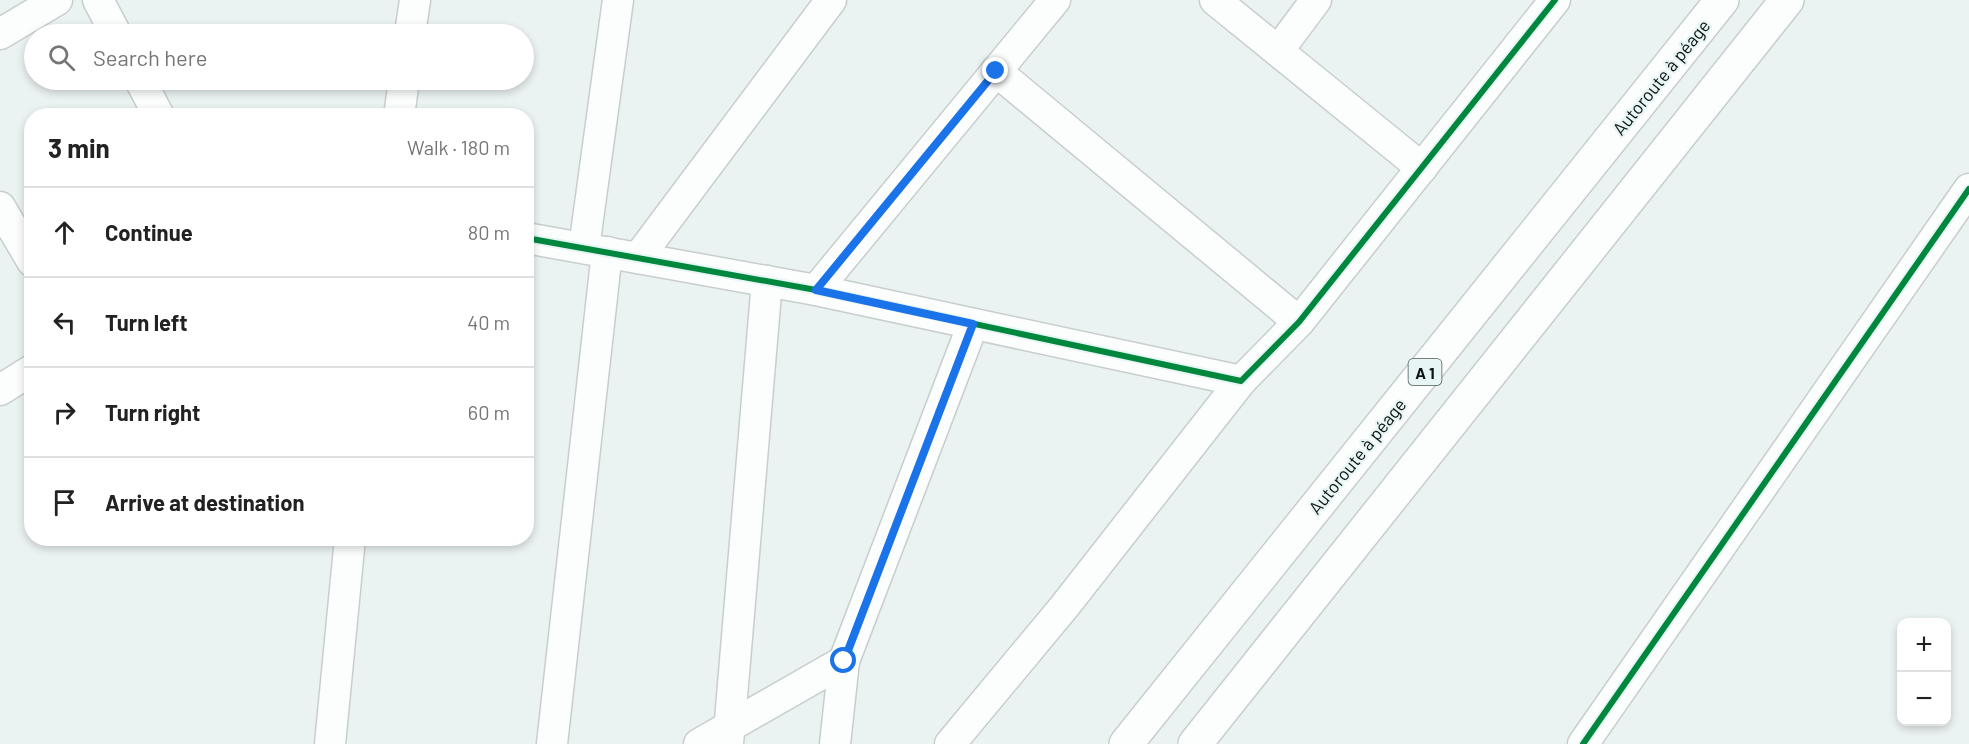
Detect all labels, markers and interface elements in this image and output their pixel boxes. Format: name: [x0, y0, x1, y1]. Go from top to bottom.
street label: Autoroute à péage: [1608, 15, 1714, 139]
search box: [24, 24, 534, 90]
icon: search: [45, 41, 78, 74]
text: Search here: [93, 44, 207, 70]
route end: [982, 57, 1008, 83]
text: 3 min: [48, 132, 110, 163]
text: Walk · 180 m: [407, 135, 510, 159]
icon: ahead: [48, 216, 81, 249]
text: Continue: [105, 219, 193, 245]
text: 80 m: [468, 220, 510, 244]
icon: left: [48, 306, 81, 339]
text: Turn left: [105, 309, 188, 335]
text: 40 m: [467, 310, 510, 334]
road number: A 1: [1408, 359, 1442, 385]
street label: Autoroute à péage: [1304, 394, 1410, 518]
icon: right: [48, 396, 81, 429]
text: Turn right: [105, 399, 200, 425]
text: 60 m: [468, 400, 510, 424]
icon: arrive: [48, 486, 81, 519]
text: Arrive at destination: [105, 489, 304, 515]
map controls: [1897, 618, 1951, 726]
button: +: [1897, 618, 1951, 672]
route start: [830, 647, 856, 673]
button: −: [1897, 672, 1951, 726]

